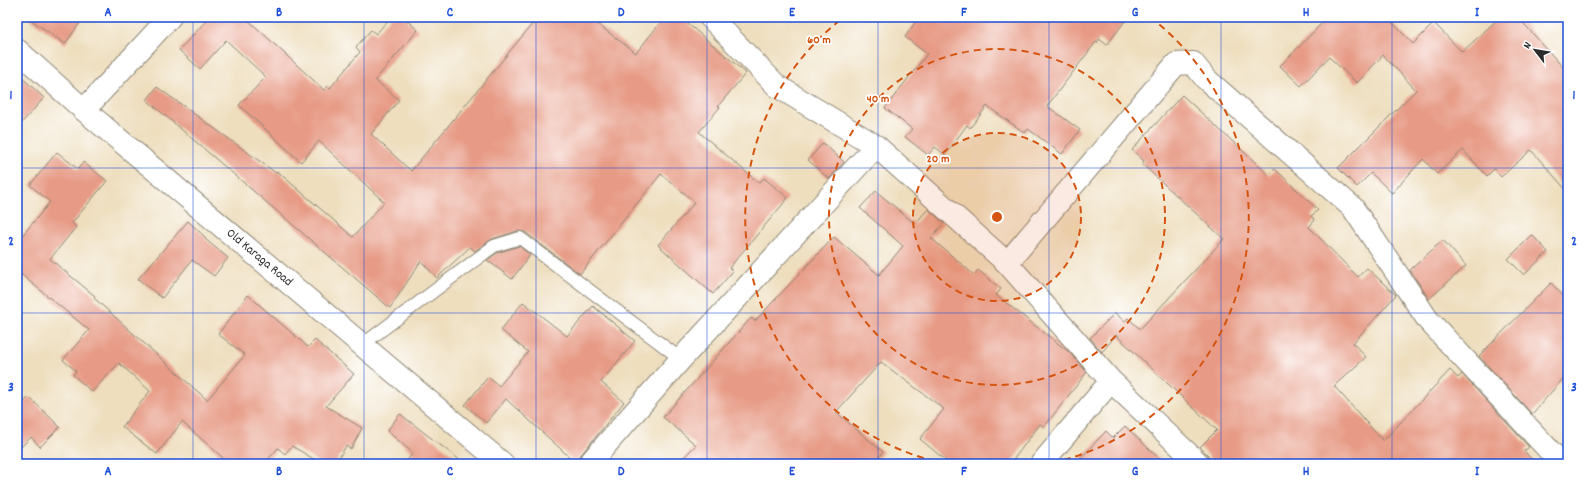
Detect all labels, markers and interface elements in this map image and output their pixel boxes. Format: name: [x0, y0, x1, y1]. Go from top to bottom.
text: A: [104, 4, 112, 23]
text: B: [276, 4, 282, 23]
text: C: [447, 4, 454, 23]
text: D: [618, 4, 625, 23]
text: E: [789, 4, 796, 23]
text: F: [961, 4, 967, 23]
text: G: [1132, 4, 1139, 23]
text: H: [1303, 4, 1310, 23]
text: I: [1475, 4, 1480, 23]
north arrow: [1515, 30, 1555, 70]
text: 60 m: [807, 32, 831, 49]
text: N: [1520, 39, 1537, 52]
text: 1: [10, 87, 13, 106]
text: 1: [1573, 87, 1576, 106]
text: 40 m: [867, 91, 889, 108]
text: 20 m: [927, 151, 949, 168]
centre of rings: [990, 210, 1004, 224]
street label: Old Karaga Road: [222, 224, 296, 292]
text: 2: [8, 233, 14, 252]
text: 2: [1571, 233, 1577, 252]
text: 3: [8, 379, 14, 398]
text: 3: [1571, 379, 1577, 398]
text: A: [104, 463, 112, 481]
text: B: [276, 463, 282, 481]
text: C: [447, 463, 454, 481]
text: D: [618, 463, 625, 481]
text: E: [789, 463, 796, 481]
text: F: [961, 463, 967, 481]
text: G: [1132, 463, 1139, 481]
text: H: [1303, 463, 1310, 481]
text: I: [1475, 463, 1480, 481]

